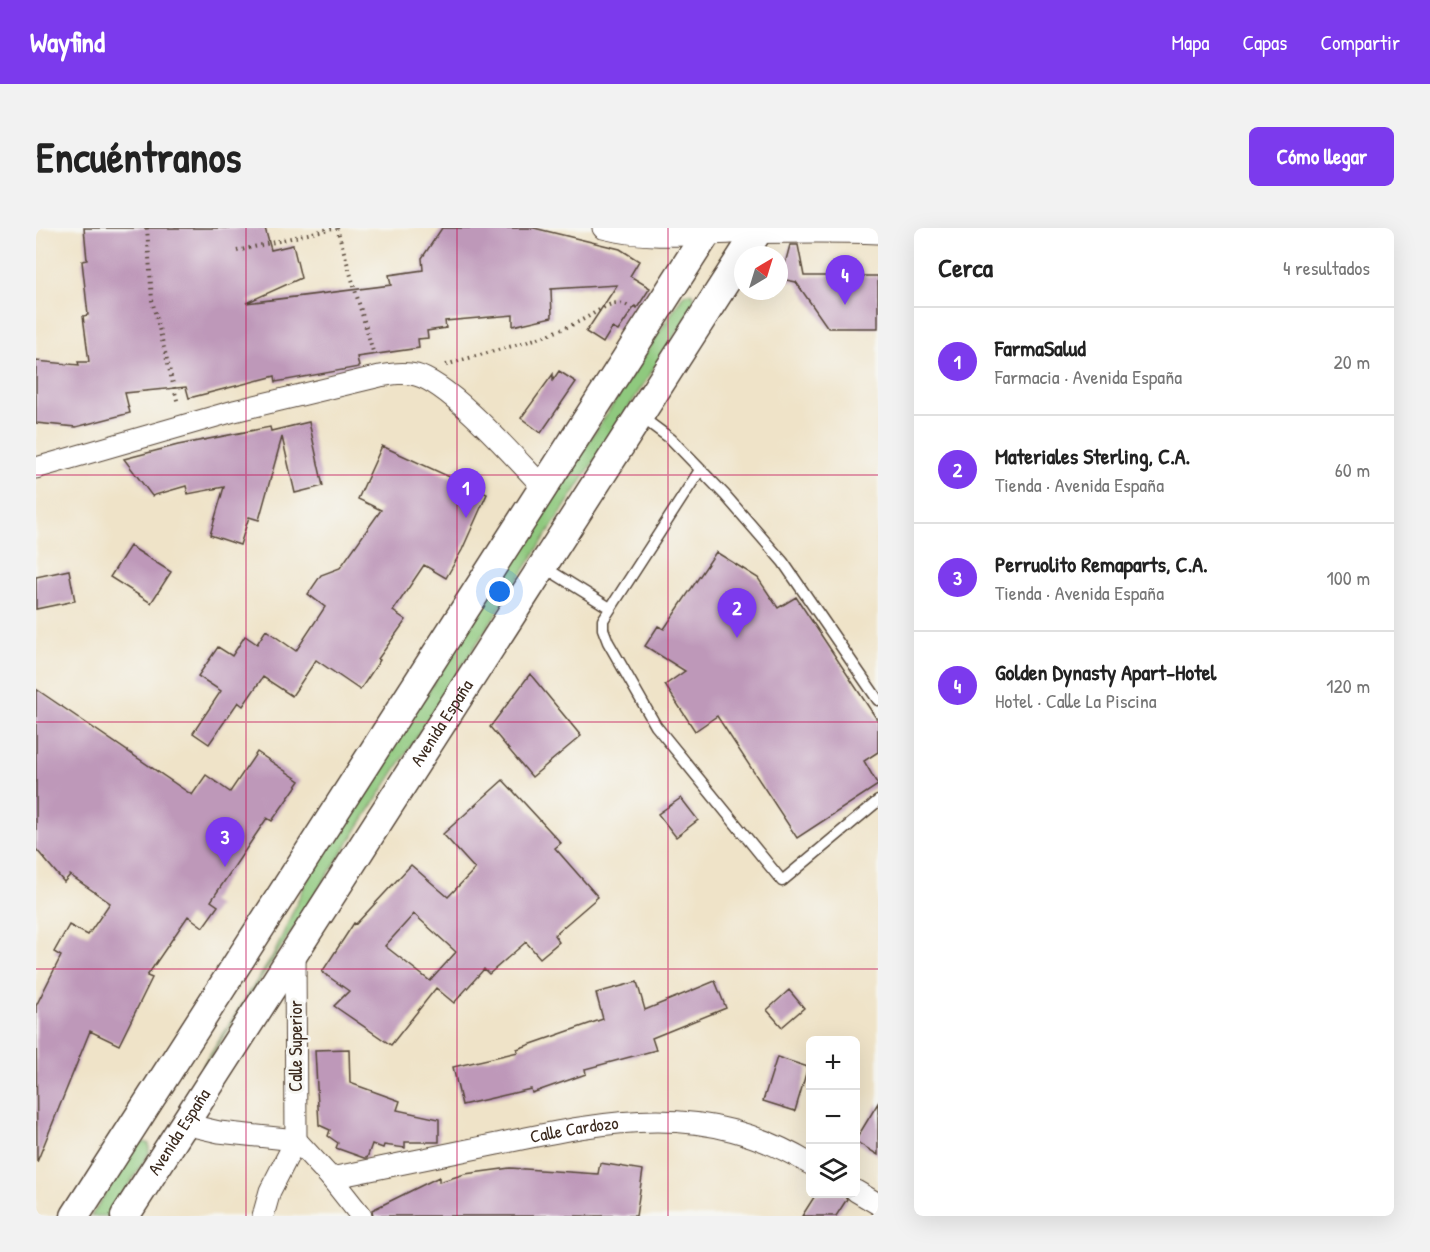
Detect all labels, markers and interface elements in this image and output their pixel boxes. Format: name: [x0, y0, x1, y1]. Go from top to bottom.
text: Wayfind: [30, 23, 105, 61]
text: Mapa: [1171, 28, 1209, 57]
text: Capas: [1242, 28, 1287, 57]
text: Compartir: [1320, 28, 1400, 57]
button: Cómo llegar: [1249, 127, 1394, 186]
text: Encuéntranos: [36, 128, 242, 185]
north arrow: [734, 246, 788, 300]
text: Cerca: [938, 250, 993, 285]
text: 4 resultados: [1283, 254, 1370, 281]
pin: 4: [826, 256, 864, 305]
text: FarmaSalud: [995, 333, 1086, 363]
text: 1: [954, 348, 961, 375]
text: 20 m: [1333, 348, 1370, 375]
text: Farmacia · Avenida España: [995, 363, 1182, 390]
text: Materiales Sterling, C.A.: [995, 441, 1190, 471]
text: 2: [953, 456, 962, 483]
text: 60 m: [1335, 456, 1370, 483]
pin: 1: [446, 468, 486, 518]
text: Tienda · Avenida España: [995, 471, 1164, 498]
text: Perruolito Remaparts, C.A.: [995, 549, 1208, 579]
text: 3: [953, 564, 962, 591]
text: 100 m: [1327, 564, 1370, 591]
your location: [485, 577, 514, 606]
text: Tienda · Avenida España: [995, 579, 1164, 606]
pin: 2: [718, 588, 756, 638]
text: Golden Dynasty Apart-Hotel: [995, 657, 1216, 687]
text: 4: [954, 672, 961, 699]
text: 120 m: [1326, 672, 1370, 699]
street label: Avenida España: [404, 675, 479, 771]
text: Hotel · Calle La Piscina: [995, 687, 1157, 714]
pin: 3: [206, 818, 244, 867]
street label: Calle Superior: [283, 1000, 308, 1092]
map controls: [806, 1036, 860, 1198]
button: +: [806, 1036, 860, 1090]
street label: Avenida España: [142, 1083, 216, 1180]
button: −: [806, 1090, 860, 1144]
street label: Calle Cardozo: [528, 1110, 620, 1149]
button: layers: [806, 1144, 860, 1198]

